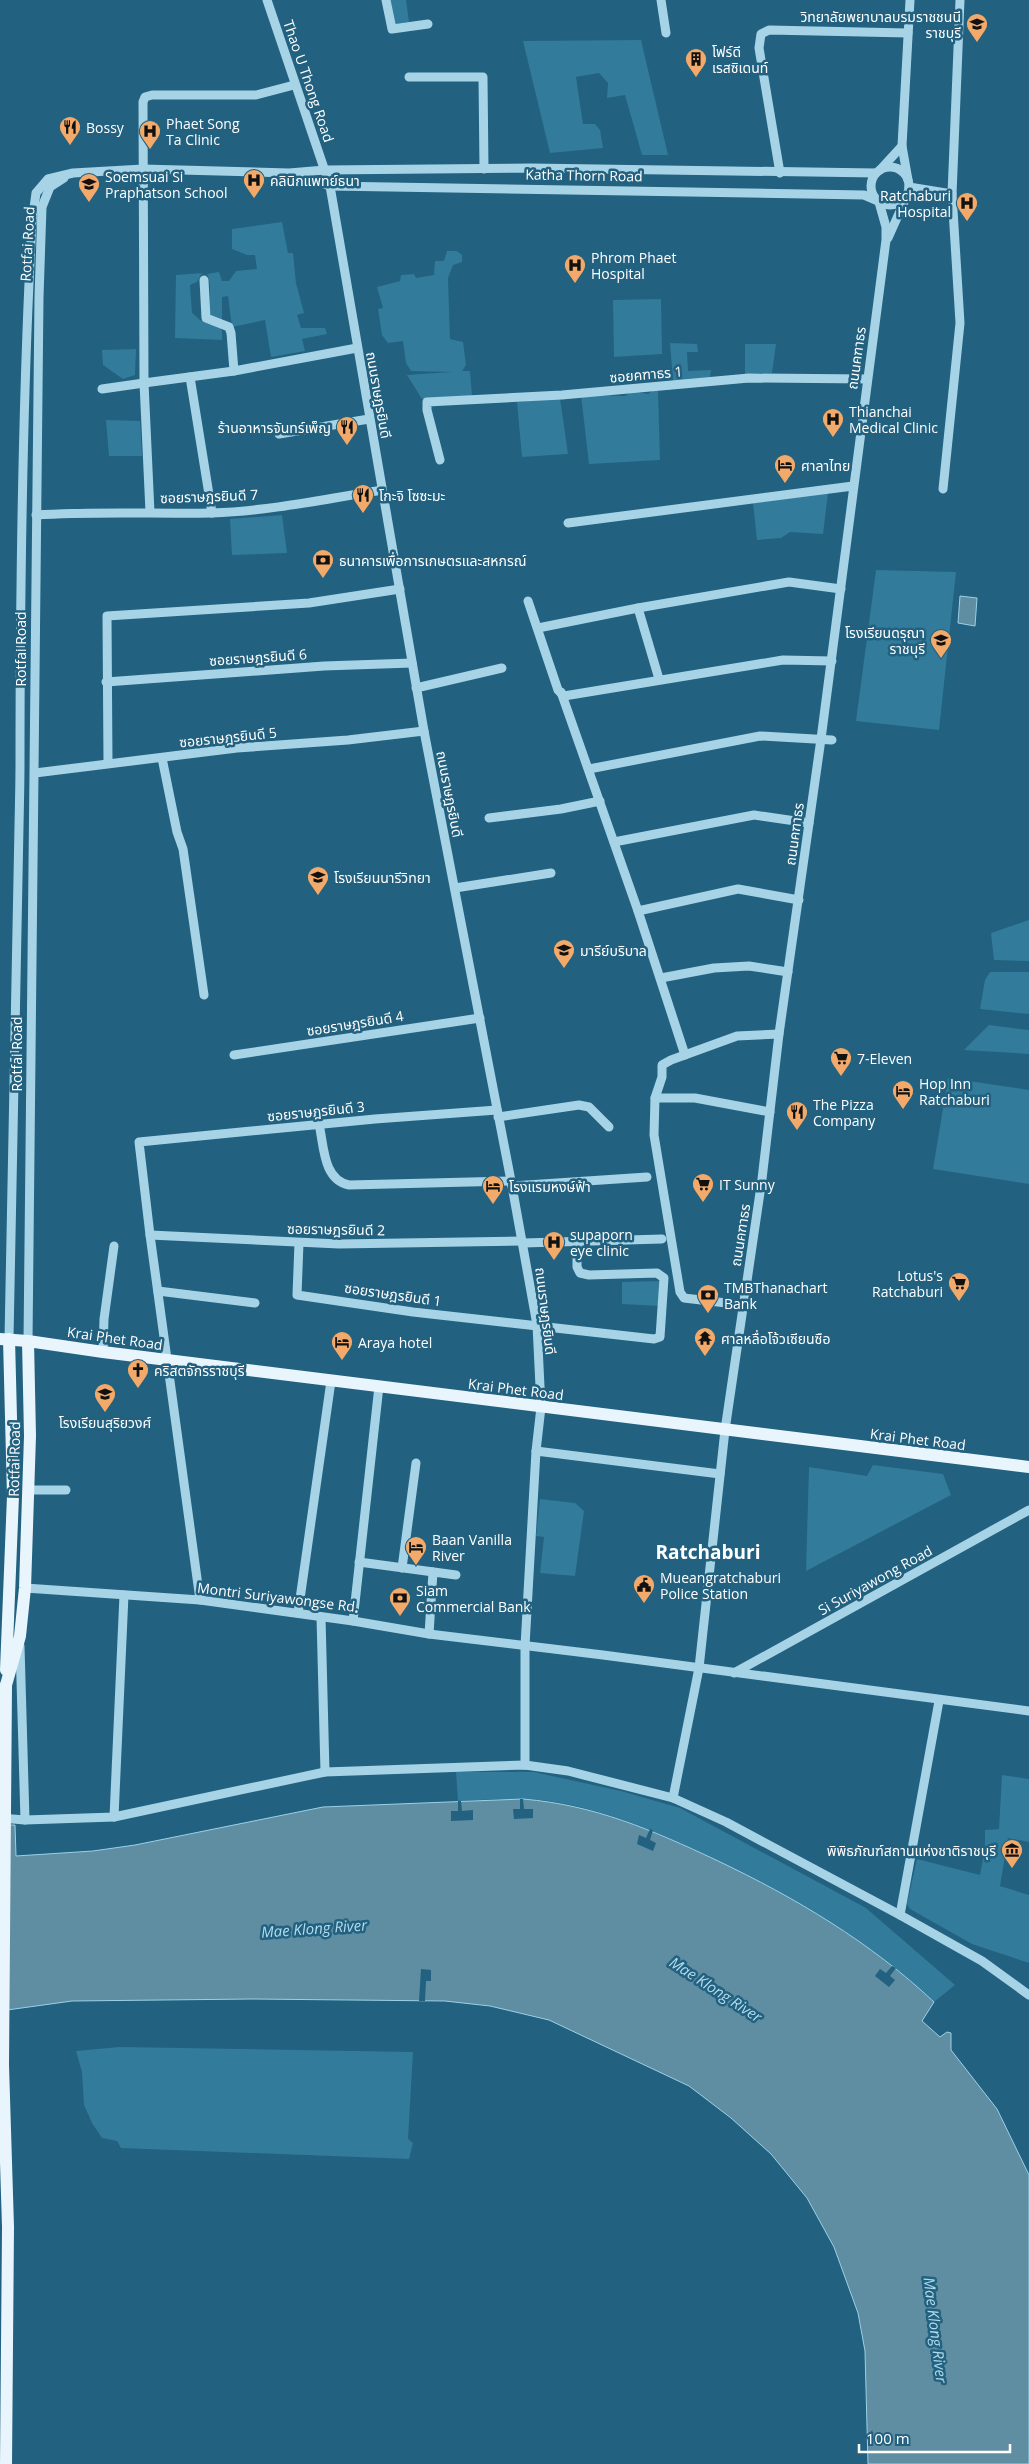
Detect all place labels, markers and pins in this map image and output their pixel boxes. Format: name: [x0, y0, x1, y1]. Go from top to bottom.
place label: วิทยาลัยพยาบาลบรมราชชนนี ราชบุรี: [799, 7, 961, 42]
school or university icon: วิทยาลัยพยาบาลบรมราชชนนี ราชบุรี: [965, 12, 989, 43]
place label: โฟร์ดี เรสซิเดนท์: [712, 42, 768, 77]
building icon: โฟร์ดี เรสซิเดนท์: [684, 47, 708, 78]
place label: Phaet Song Ta Clinic: [166, 114, 240, 149]
restaurant icon: Bossy: [58, 115, 82, 146]
place label: Bossy: [86, 118, 125, 137]
hospital icon: Phaet Song Ta Clinic: [138, 119, 162, 150]
place label: Soemsuai Si Praphatson School: [105, 167, 228, 202]
hospital icon: คลินิกแพทย์ธนา: [242, 168, 266, 199]
place label: คลินิกแพทย์ธนา: [270, 171, 360, 190]
school or university icon: Soemsuai Si Praphatson School: [77, 172, 101, 203]
place label: Ratchaburi Hospital: [880, 186, 951, 221]
hospital icon: Ratchaburi Hospital: [955, 191, 979, 222]
place label: Phrom Phaet Hospital: [591, 248, 676, 283]
hospital icon: Phrom Phaet Hospital: [563, 253, 587, 284]
place label: Thianchai Medical Clinic: [849, 402, 938, 437]
hospital icon: Thianchai Medical Clinic: [821, 407, 845, 438]
restaurant icon: ร้านอาหารจันทร์เพ็ญ: [335, 415, 359, 446]
place label: ร้านอาหารจันทร์เพ็ญ: [218, 418, 331, 437]
hotel icon: ศาลาไทย: [773, 453, 797, 484]
place label: ศาลาไทย: [801, 456, 850, 475]
restaurant icon: โกะจิ โซซะมะ: [351, 483, 375, 514]
place label: โกะจิ โซซะมะ: [379, 486, 446, 505]
bank icon: ธนาคารเพื่อการเกษตรและสหกรณ์: [311, 548, 335, 579]
place label: ธนาคารเพื่อการเกษตรและสหกรณ์: [339, 551, 527, 570]
place label: โรงเรียนดรุณา ราชบุรี: [845, 623, 925, 658]
school or university icon: โรงเรียนดรุณา ราชบุรี: [929, 628, 953, 659]
school or university icon: โรงเรียนนารีวิทยา: [306, 865, 330, 896]
place label: โรงเรียนนารีวิทยา: [334, 868, 431, 887]
school or university icon: มารีย์บริบาล: [552, 938, 576, 969]
place label: มารีย์บริบาล: [580, 941, 647, 960]
supermarket icon: 7-Eleven: [829, 1046, 853, 1077]
place label: 7-Eleven: [857, 1049, 912, 1068]
place label: Hop Inn Ratchaburi: [919, 1074, 990, 1109]
hotel icon: Hop Inn Ratchaburi: [891, 1079, 915, 1110]
place label: The Pizza Company: [813, 1095, 876, 1130]
restaurant icon: The Pizza Company: [785, 1100, 809, 1131]
supermarket icon: IT Sunny: [691, 1172, 715, 1203]
hotel icon: โรงแรมหงษ์ฟ้า: [481, 1174, 505, 1205]
place label: IT Sunny: [719, 1175, 776, 1194]
place label: โรงแรมหงษ์ฟ้า: [509, 1177, 591, 1196]
place label: supaporn eye clinic: [570, 1225, 633, 1260]
hospital icon: supaporn eye clinic: [542, 1230, 566, 1261]
place label: Lotus's Ratchaburi: [872, 1266, 943, 1301]
supermarket icon: Lotus's Ratchaburi: [947, 1271, 971, 1302]
place label: TMBThanachart Bank: [724, 1278, 828, 1313]
bank icon: TMBThanachart Bank: [696, 1283, 720, 1314]
temple icon: ศาลหลื่อโจ้วเซียนซือ: [693, 1326, 717, 1357]
place label: ศาลหลื่อโจ้วเซียนซือ: [721, 1329, 830, 1348]
hotel icon: Araya hotel: [330, 1330, 354, 1361]
place label: Araya hotel: [358, 1333, 432, 1352]
church icon: คริสตจักรราชบุรี: [126, 1358, 150, 1389]
place label: คริสตจักรราชบุรี: [154, 1361, 245, 1380]
school or university icon: โรงเรียนสุริยวงศ์: [93, 1382, 117, 1413]
place label: โรงเรียนสุริยวงศ์: [59, 1413, 151, 1432]
place label: Baan Vanilla River: [432, 1530, 512, 1565]
hotel icon: Baan Vanilla River: [404, 1535, 428, 1566]
place label: Mueangratchaburi Police Station: [660, 1568, 781, 1603]
public building icon: Mueangratchaburi Police Station: [632, 1573, 656, 1604]
place label: Siam Commercial Bank: [416, 1581, 531, 1616]
bank icon: Siam Commercial Bank: [388, 1586, 412, 1617]
museum icon: พิพิธภัณฑ์สถานแห่งชาติราชบุรี: [1000, 1838, 1024, 1869]
place label: พิพิธภัณฑ์สถานแห่งชาติราชบุรี: [827, 1841, 996, 1860]

